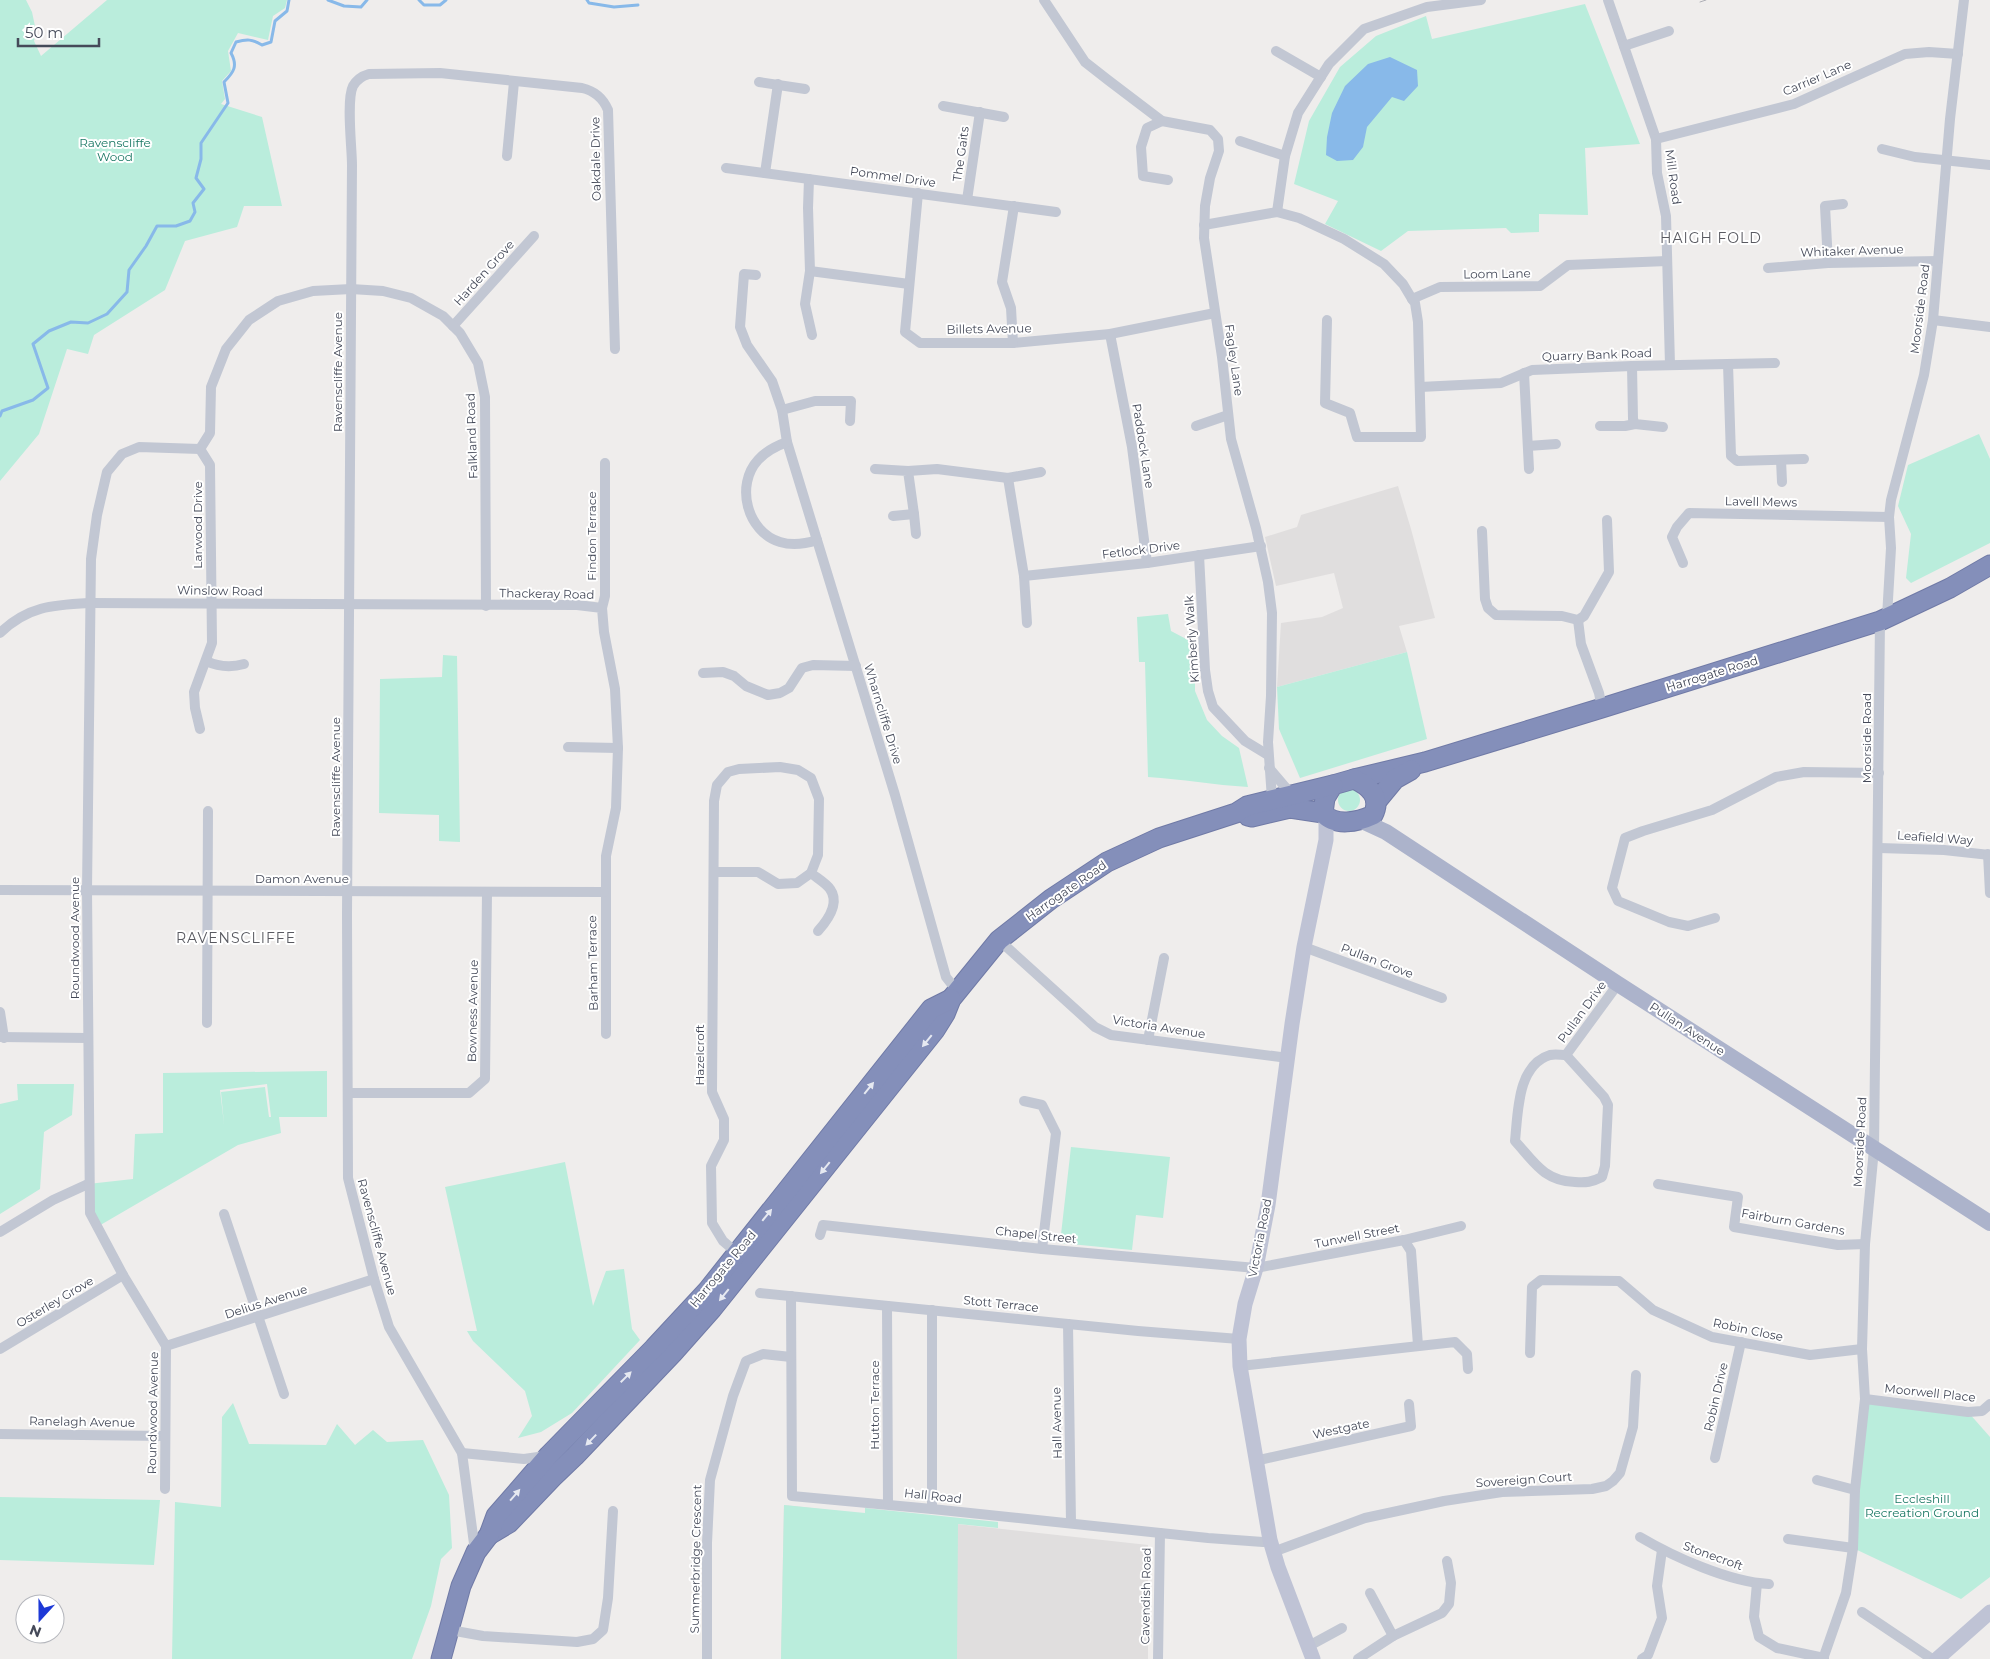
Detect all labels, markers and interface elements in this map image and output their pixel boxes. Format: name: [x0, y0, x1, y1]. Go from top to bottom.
scale bar: [18, 15, 99, 47]
text: 50 m: [25, 23, 63, 42]
street label: Carrier Lane: [1780, 56, 1853, 99]
street label: Oakdale Drive: [587, 117, 604, 201]
street label: The Gaits: [949, 125, 972, 183]
park label: Ravenscliffe Wood: [79, 135, 151, 164]
street label: Mill Road: [1662, 148, 1685, 206]
street label: Pommel Drive: [849, 163, 937, 190]
district label: HAIGH FOLD: [1660, 229, 1762, 247]
street label: Harden Grove: [450, 237, 517, 309]
street label: Whitaker Avenue: [1800, 241, 1904, 260]
street label: Moorside Road: [1907, 263, 1932, 355]
street label: Loom Lane: [1463, 265, 1531, 282]
street label: Ravenscliffe Avenue: [330, 312, 345, 432]
street label: Billets Avenue: [946, 320, 1032, 337]
street label: Fagley Lane: [1222, 323, 1247, 397]
street label: Quarry Bank Road: [1542, 345, 1652, 364]
street label: Falkland Road: [463, 393, 480, 479]
street label: Paddock Lane: [1129, 402, 1158, 489]
street label: Larwood Drive: [190, 481, 205, 569]
street label: Findon Terrace: [584, 491, 599, 581]
street label: Lavell Mews: [1725, 493, 1797, 510]
street label: Fetlock Drive: [1101, 537, 1181, 562]
street label: Winslow Road: [177, 582, 263, 599]
street label: Thackeray Road: [499, 585, 595, 602]
street label: Kimberly Walk: [1181, 594, 1202, 683]
street label: Harrogate Road: [1664, 652, 1760, 695]
street label: Wharncliffe Drive: [861, 662, 906, 766]
street label: Moorside Road: [1859, 693, 1874, 783]
street label: Ravenscliffe Avenue: [328, 717, 343, 837]
street label: Leafield Way: [1896, 827, 1974, 848]
street label: Harrogate Road: [1022, 857, 1109, 924]
street label: Damon Avenue: [255, 871, 349, 886]
street label: Roundwood Avenue: [67, 877, 82, 999]
street label: Barham Terrace: [584, 915, 601, 1011]
district label: RAVENSCLIFFE: [176, 929, 296, 947]
street label: Pullan Grove: [1339, 940, 1415, 981]
street label: Bowness Avenue: [464, 960, 481, 1062]
street label: Pullan Drive: [1554, 978, 1609, 1046]
street label: Pullan Avenue: [1647, 999, 1728, 1058]
street label: Victoria Avenue: [1112, 1012, 1207, 1041]
street label: Hazelcroft: [692, 1024, 707, 1086]
one-way arrow: [921, 1034, 932, 1047]
one-way arrow: [863, 1082, 874, 1095]
street label: Moorside Road: [1850, 1096, 1869, 1187]
one-way arrow: [820, 1161, 831, 1174]
street label: Ravenscliffe Avenue: [355, 1177, 400, 1297]
street label: Victoria Road: [1245, 1197, 1274, 1279]
street label: Fairburn Gardens: [1740, 1205, 1846, 1238]
one-way arrow: [762, 1209, 773, 1222]
street label: Tunwell Street: [1313, 1220, 1401, 1251]
street label: Chapel Street: [995, 1223, 1078, 1246]
street label: Harrogate Road: [686, 1227, 759, 1310]
street label: Osterley Grove: [13, 1273, 96, 1331]
street label: Delius Avenue: [223, 1281, 309, 1322]
one-way arrow: [718, 1288, 729, 1301]
street label: Stott Terrace: [963, 1292, 1040, 1315]
street label: Robin Close: [1712, 1315, 1784, 1344]
street label: Roundwood Avenue: [144, 1352, 161, 1474]
street label: Hutton Terrace: [867, 1360, 882, 1450]
street label: Robin Drive: [1700, 1361, 1731, 1433]
one-way arrow: [620, 1371, 632, 1383]
street label: Moorwell Place: [1884, 1380, 1976, 1405]
street label: Hall Avenue: [1048, 1387, 1065, 1459]
street label: Ranelagh Avenue: [29, 1413, 135, 1430]
street label: Westgate: [1311, 1415, 1371, 1442]
one-way arrow: [585, 1434, 597, 1446]
street label: Sovereign Court: [1475, 1469, 1573, 1490]
street label: Summerbridge Crescent: [687, 1484, 704, 1634]
street label: Hall Road: [904, 1485, 963, 1506]
one-way arrow: [509, 1488, 520, 1501]
park label: Eccleshill Recreation Ground: [1865, 1491, 1979, 1520]
street label: Stonecroft: [1681, 1538, 1745, 1573]
street label: Cavendish Road: [1137, 1547, 1154, 1645]
north arrow: [15, 1594, 65, 1644]
text: N: [27, 1621, 44, 1642]

